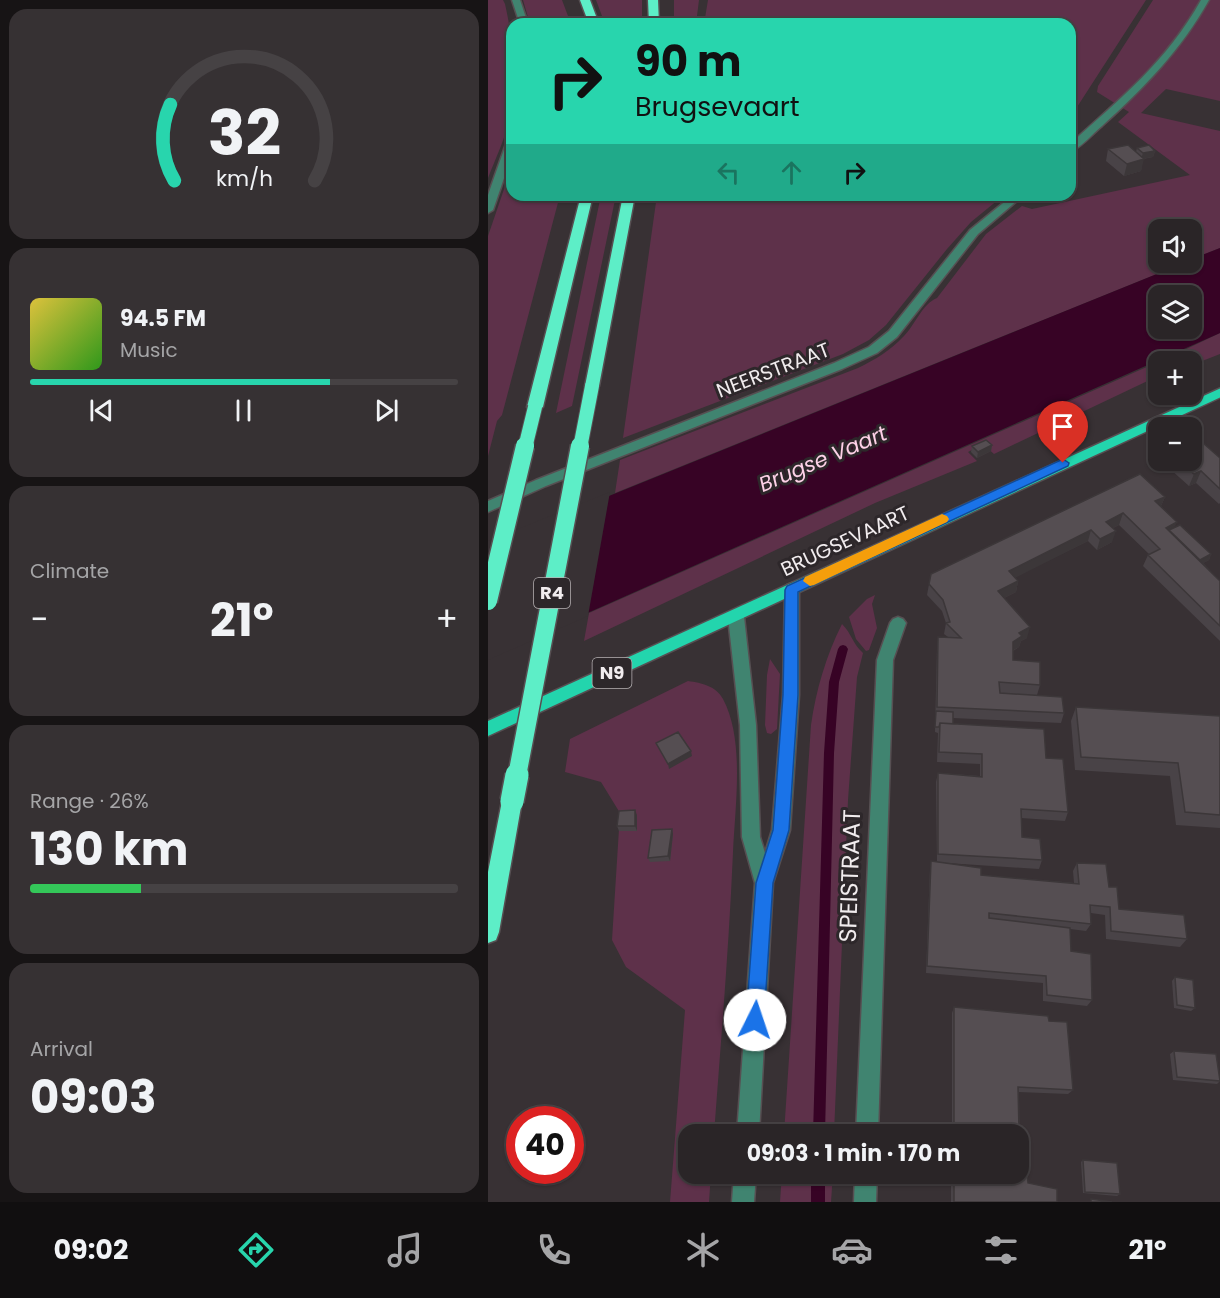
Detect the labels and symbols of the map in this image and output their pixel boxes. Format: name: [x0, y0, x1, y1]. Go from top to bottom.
street label: NEERSTRAAT: [712, 336, 834, 404]
pin: [1037, 401, 1088, 463]
water label: Brugse Vaart: [754, 418, 892, 499]
street label: BRUGSEVAART: [776, 499, 914, 583]
road number: R4: [534, 578, 570, 608]
road number: N9: [592, 658, 632, 688]
street label: SPEISTRAAT: [831, 809, 868, 943]
position arrow: [723, 988, 787, 1052]
speed limit sign: 40: [506, 1106, 584, 1184]

